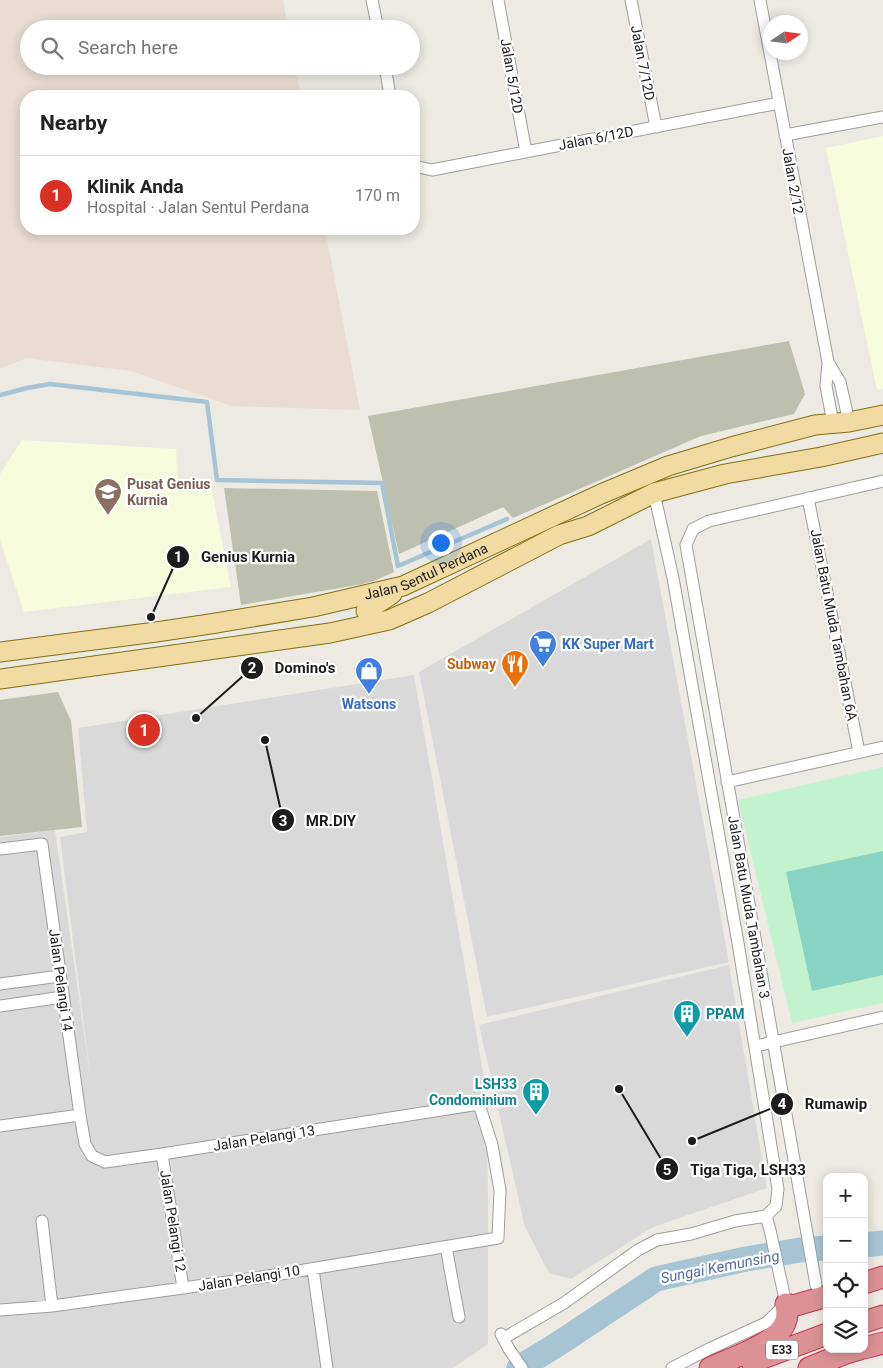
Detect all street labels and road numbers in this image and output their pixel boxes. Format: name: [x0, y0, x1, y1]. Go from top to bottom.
street label: Jalan 7/12D: [628, 24, 658, 102]
street label: Jalan 5/12D: [498, 37, 526, 115]
street label: Jalan 6/12D: [557, 123, 635, 153]
street label: Jalan 2/12: [779, 147, 807, 215]
street label: Jalan Batu Muda Tambahan 6A: [808, 528, 860, 722]
street label: Jalan Sentul Perdana: [363, 540, 490, 603]
street label: Jalan Batu Muda Tambahan 3: [725, 814, 773, 1000]
street label: Jalan Pelangi 14: [46, 928, 76, 1032]
street label: Jalan Pelangi 13: [212, 1122, 316, 1154]
street label: Jalan Pelangi 12: [157, 1169, 189, 1273]
street label: Jalan Pelangi 10: [197, 1262, 301, 1294]
road number: E33: [766, 1340, 798, 1360]

